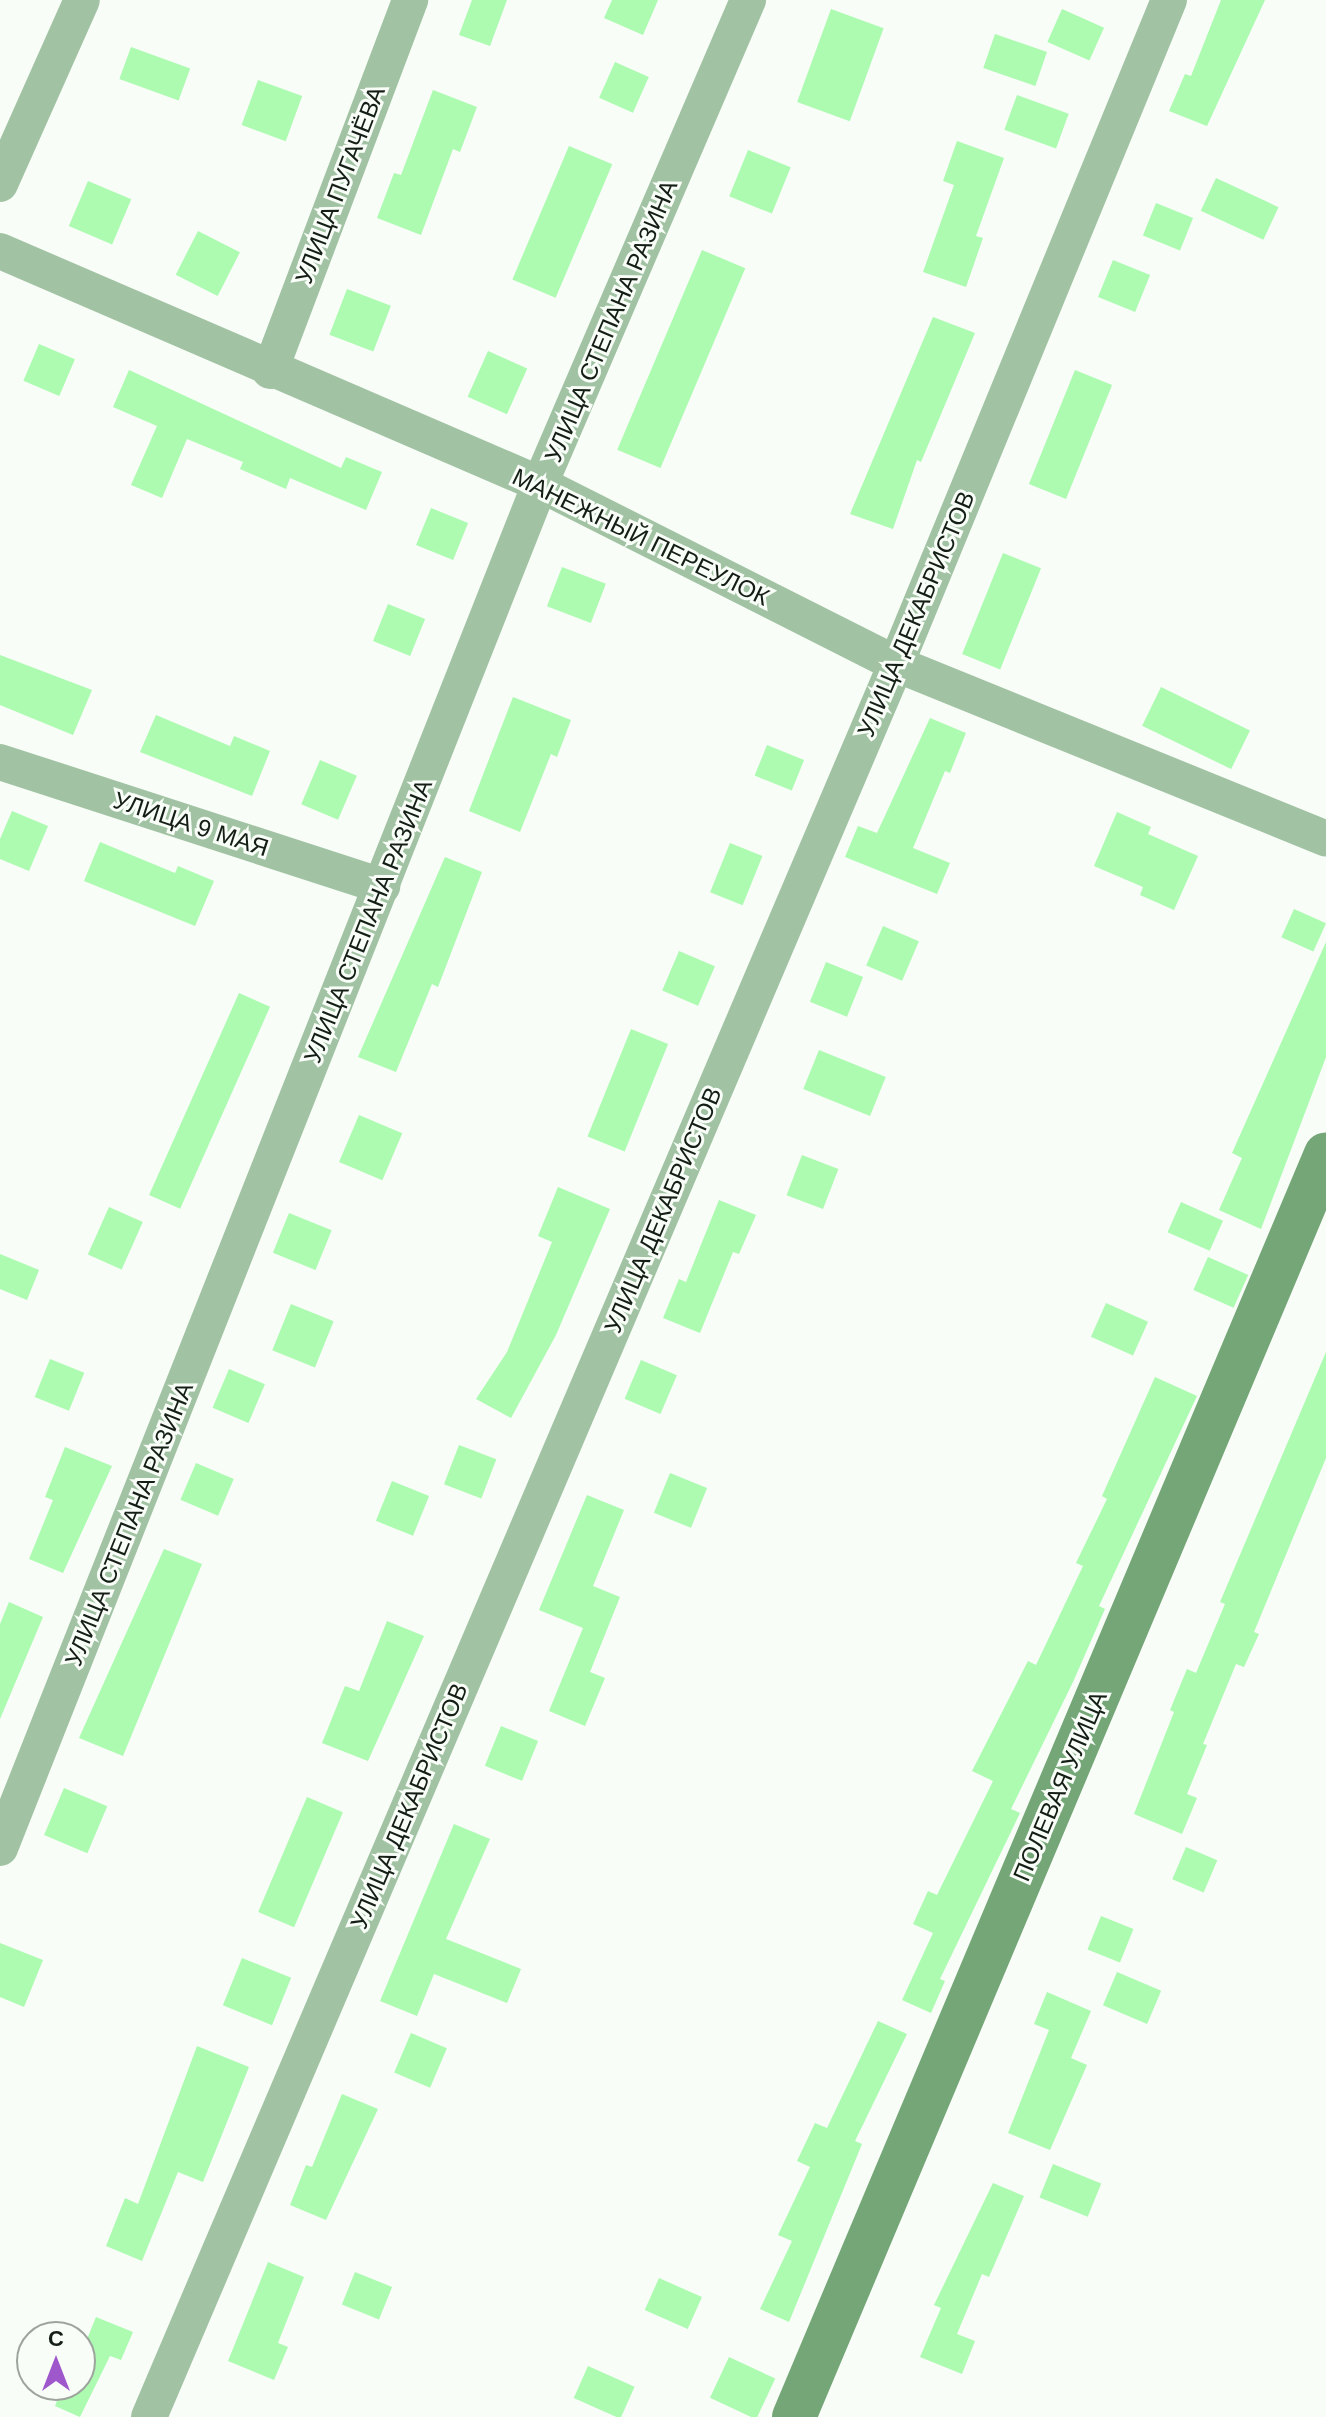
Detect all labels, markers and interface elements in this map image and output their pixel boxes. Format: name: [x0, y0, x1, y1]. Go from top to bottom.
street label: УЛИЦА ПУГАЧЁВА: [289, 82, 391, 288]
street label: УЛИЦА СТЕПАНА РАЗИНА: [538, 176, 684, 466]
street label: МАНЕЖНЫЙ ПЕРЕУЛОК: [508, 462, 774, 612]
street label: УЛИЦА ДЕКАБРИСТОВ: [851, 487, 981, 741]
street label: УЛИЦА СТЕПАНА РАЗИНА: [298, 775, 438, 1067]
street label: УЛИЦА 9 МАЯ: [110, 785, 272, 863]
street label: УЛИЦА ДЕКАБРИСТОВ: [598, 1083, 728, 1337]
street label: УЛИЦА СТЕПАНА РАЗИНА: [59, 1378, 199, 1670]
street label: УЛИЦА ДЕКАБРИСТОВ: [344, 1679, 474, 1933]
street label: ПОЛЕВАЯ УЛИЦА: [1007, 1687, 1113, 1885]
north arrow: [16, 2321, 96, 2401]
text: С: [48, 2326, 64, 2351]

